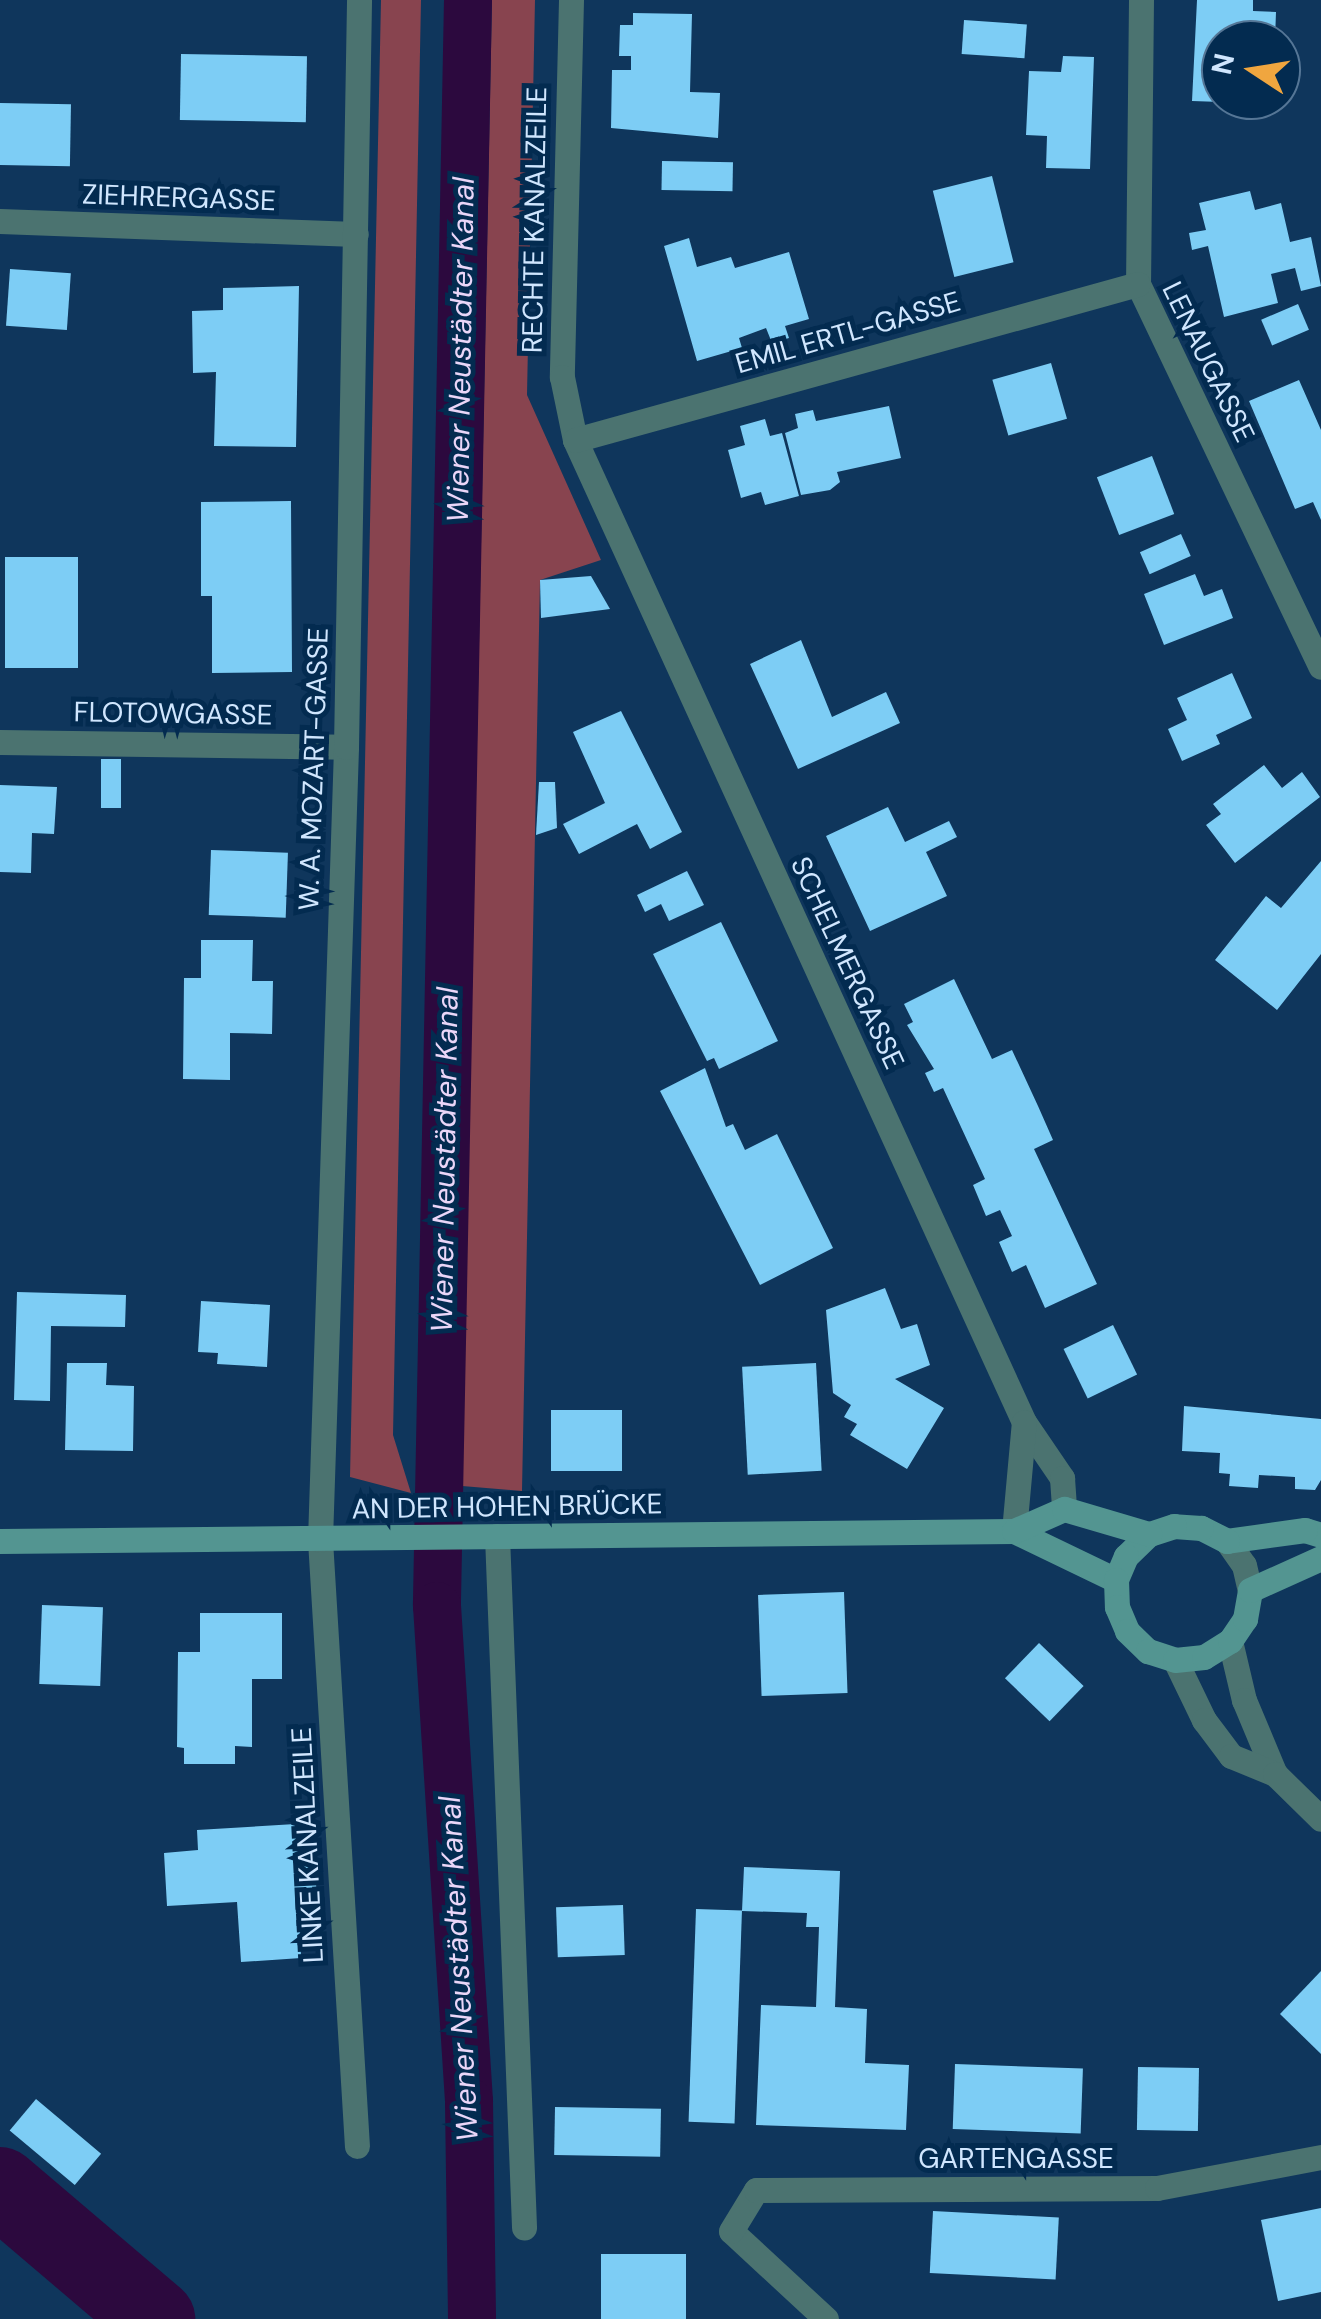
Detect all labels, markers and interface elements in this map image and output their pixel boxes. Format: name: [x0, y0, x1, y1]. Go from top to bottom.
north arrow: [1201, 20, 1301, 120]
text: N: [1203, 50, 1243, 78]
street label: RECHTE KANALZEILE: [516, 87, 554, 353]
water label: Wiener Neustädter Kanal: [440, 177, 482, 523]
street label: ZIEHRERGASSE: [82, 178, 276, 218]
street label: LENAUGASSE: [1155, 276, 1261, 448]
street label: EMIL ERTL-GASSE: [732, 285, 964, 381]
street label: W. A. MOZART-GASSE: [292, 627, 336, 911]
street label: FLOTOWGASSE: [73, 695, 273, 733]
street label: SCHELMERGASSE: [783, 852, 911, 1074]
water label: Wiener Neustädter Kanal: [424, 987, 466, 1333]
street label: AN DER HOHEN BRÜCKE: [351, 1487, 663, 1527]
street label: LINKE KANALZEILE: [285, 1726, 331, 1964]
water label: Wiener Neustädter Kanal: [432, 1795, 486, 2143]
street label: GARTENGASSE: [918, 2142, 1114, 2176]

